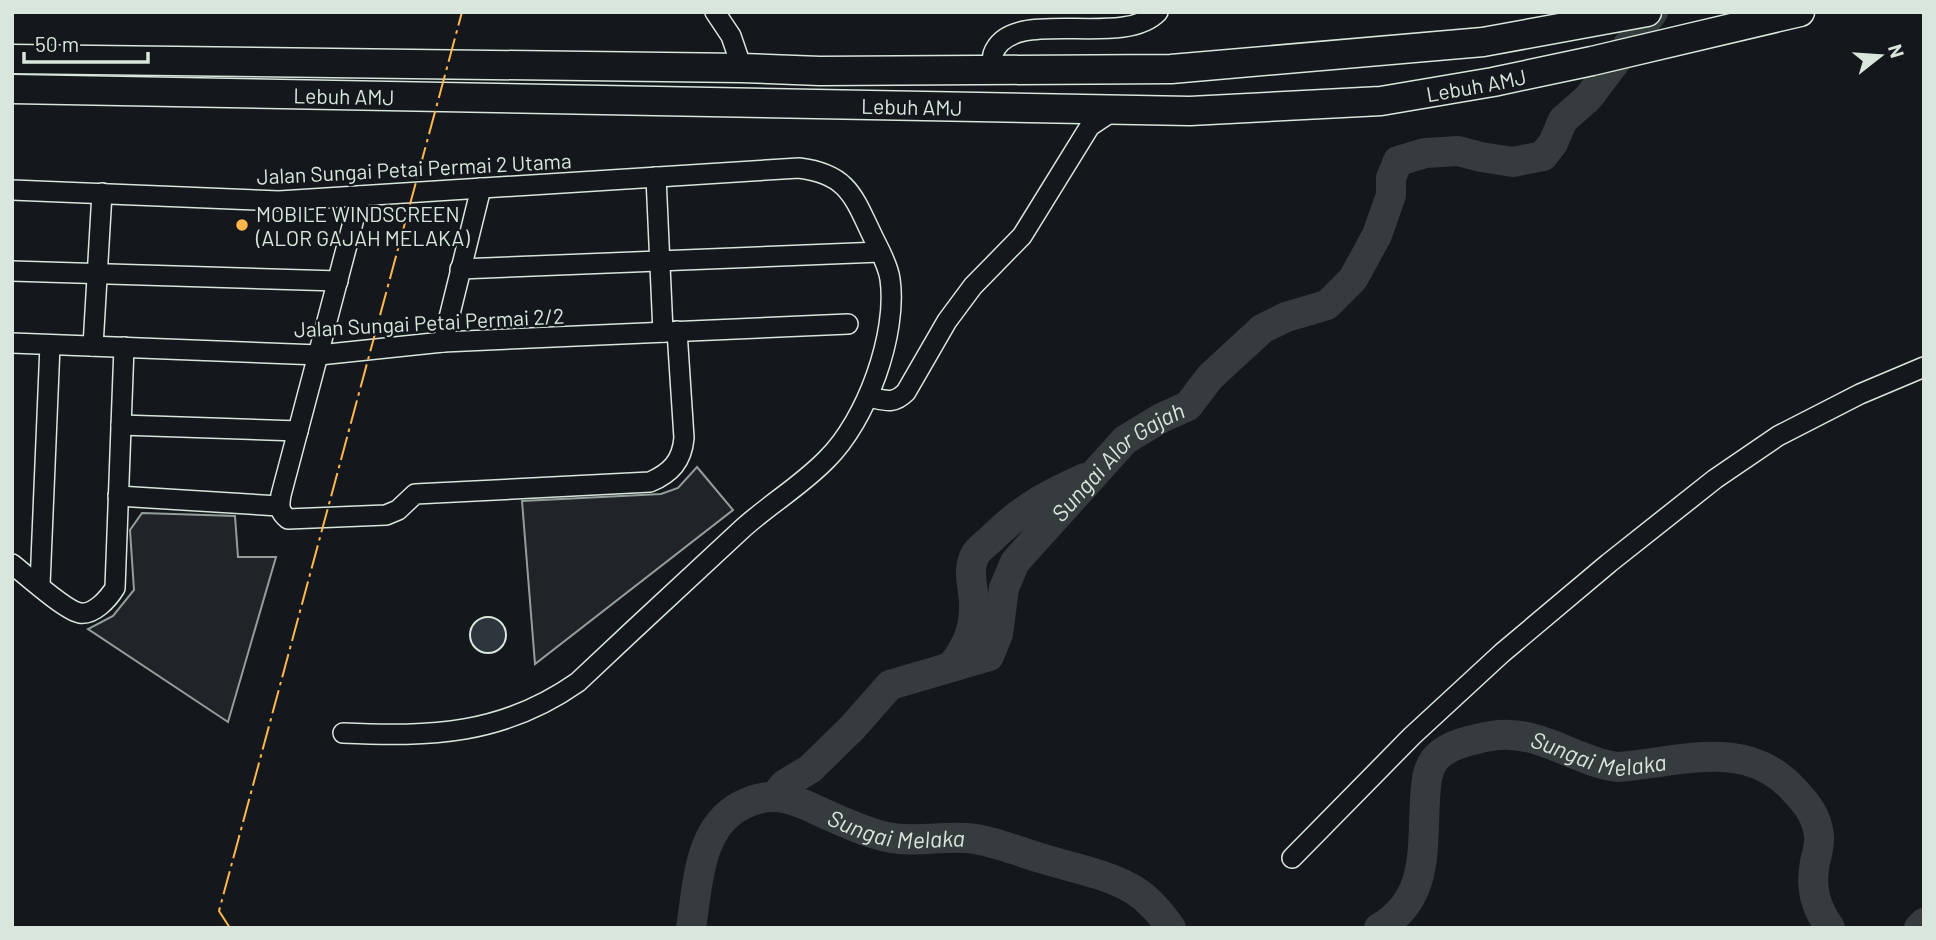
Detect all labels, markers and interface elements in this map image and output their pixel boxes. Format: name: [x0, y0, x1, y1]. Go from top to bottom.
scale bar: [24, 21, 149, 65]
north arrow: [1845, 21, 1915, 91]
text: 50 m: [35, 31, 79, 56]
text: N: [1884, 41, 1910, 60]
street label: Lebuh AMJ: [1424, 63, 1528, 106]
street label: Lebuh AMJ: [293, 82, 395, 109]
street label: Lebuh AMJ: [861, 92, 963, 119]
street label: Jalan Sungai Petai Permai 2 Utama: [256, 147, 572, 189]
place label: MOBILE WINDSCREEN (ALOR GAJAH MELAKA): [255, 201, 470, 250]
marker: MOBILE WINDSCREEN (ALOR GAJAH MELAKA): [234, 217, 250, 233]
street label: Jalan Sungai Petai Permai 2/2: [293, 302, 565, 342]
water label: Sungai Alor Gajah: [1045, 396, 1188, 527]
water label: Sungai Melaka: [1528, 725, 1668, 781]
water label: Sungai Melaka: [824, 803, 965, 854]

